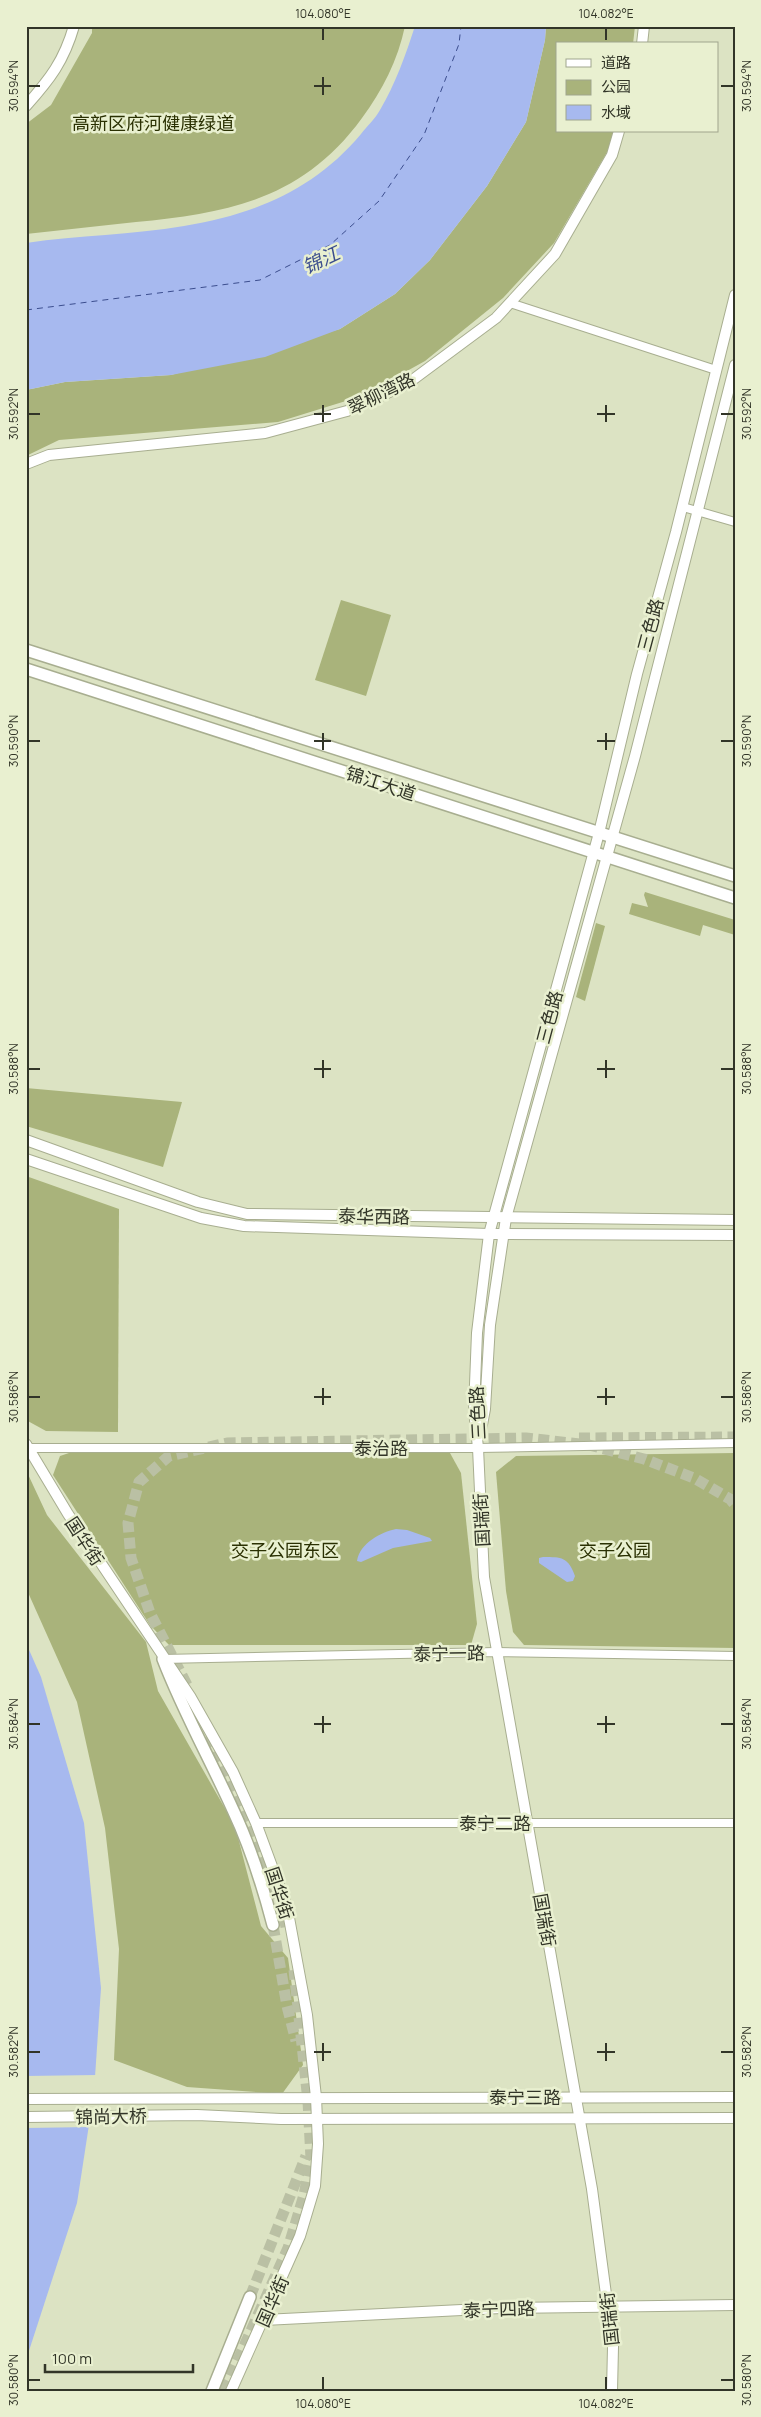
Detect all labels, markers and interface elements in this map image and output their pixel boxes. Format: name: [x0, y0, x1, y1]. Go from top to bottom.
text: 104.080°E: [295, 5, 351, 22]
text: 104.082°E: [578, 5, 634, 22]
legend: [556, 42, 718, 132]
text: 道路: [601, 52, 631, 73]
text: 30.594°N: [5, 60, 22, 112]
text: 30.594°N: [738, 60, 755, 112]
text: 公园: [601, 76, 631, 97]
text: 水域: [601, 102, 631, 123]
park label: 高新区府河健康绿道: [72, 111, 234, 135]
water label: 锦江: [298, 239, 346, 280]
street label: 翠柳湾路: [343, 366, 419, 420]
text: 30.592°N: [5, 388, 22, 440]
text: 30.592°N: [738, 388, 755, 440]
street label: 三色路: [631, 596, 669, 654]
text: 30.590°N: [5, 715, 22, 767]
text: 30.590°N: [738, 715, 755, 767]
street label: 锦江大道: [343, 760, 419, 806]
street label: 三色路: [530, 988, 568, 1046]
text: 30.588°N: [5, 1043, 22, 1095]
text: 30.588°N: [738, 1043, 755, 1095]
street label: 泰华西路: [338, 1203, 410, 1229]
text: 30.586°N: [5, 1371, 22, 1423]
text: 30.586°N: [738, 1371, 755, 1423]
street label: 三色路: [464, 1385, 490, 1441]
street label: 泰治路: [354, 1436, 408, 1460]
street label: 国瑞街: [468, 1492, 494, 1548]
street label: 国华街: [60, 1512, 110, 1570]
park label: 交子公园东区: [231, 1538, 339, 1562]
park label: 交子公园: [579, 1538, 651, 1562]
street label: 泰宁一路: [413, 1640, 485, 1666]
text: 30.584°N: [5, 1698, 22, 1750]
text: 30.584°N: [738, 1698, 755, 1750]
street label: 泰宁二路: [459, 1811, 531, 1835]
street label: 国华街: [260, 1864, 300, 1922]
street label: 国瑞街: [528, 1891, 562, 1949]
text: 30.582°N: [5, 2026, 22, 2078]
text: 30.582°N: [738, 2026, 755, 2078]
street label: 泰宁三路: [489, 2085, 561, 2109]
street label: 锦尚大桥: [75, 2103, 147, 2129]
street label: 国华街: [250, 2271, 294, 2331]
street label: 国瑞街: [594, 2291, 624, 2347]
street label: 泰宁四路: [463, 2296, 535, 2322]
scale bar: [45, 2342, 192, 2374]
text: 100 m: [52, 2348, 92, 2369]
text: 30.580°N: [5, 2354, 22, 2406]
text: 30.580°N: [738, 2354, 755, 2406]
text: 104.080°E: [295, 2395, 351, 2412]
text: 104.082°E: [578, 2395, 634, 2412]

